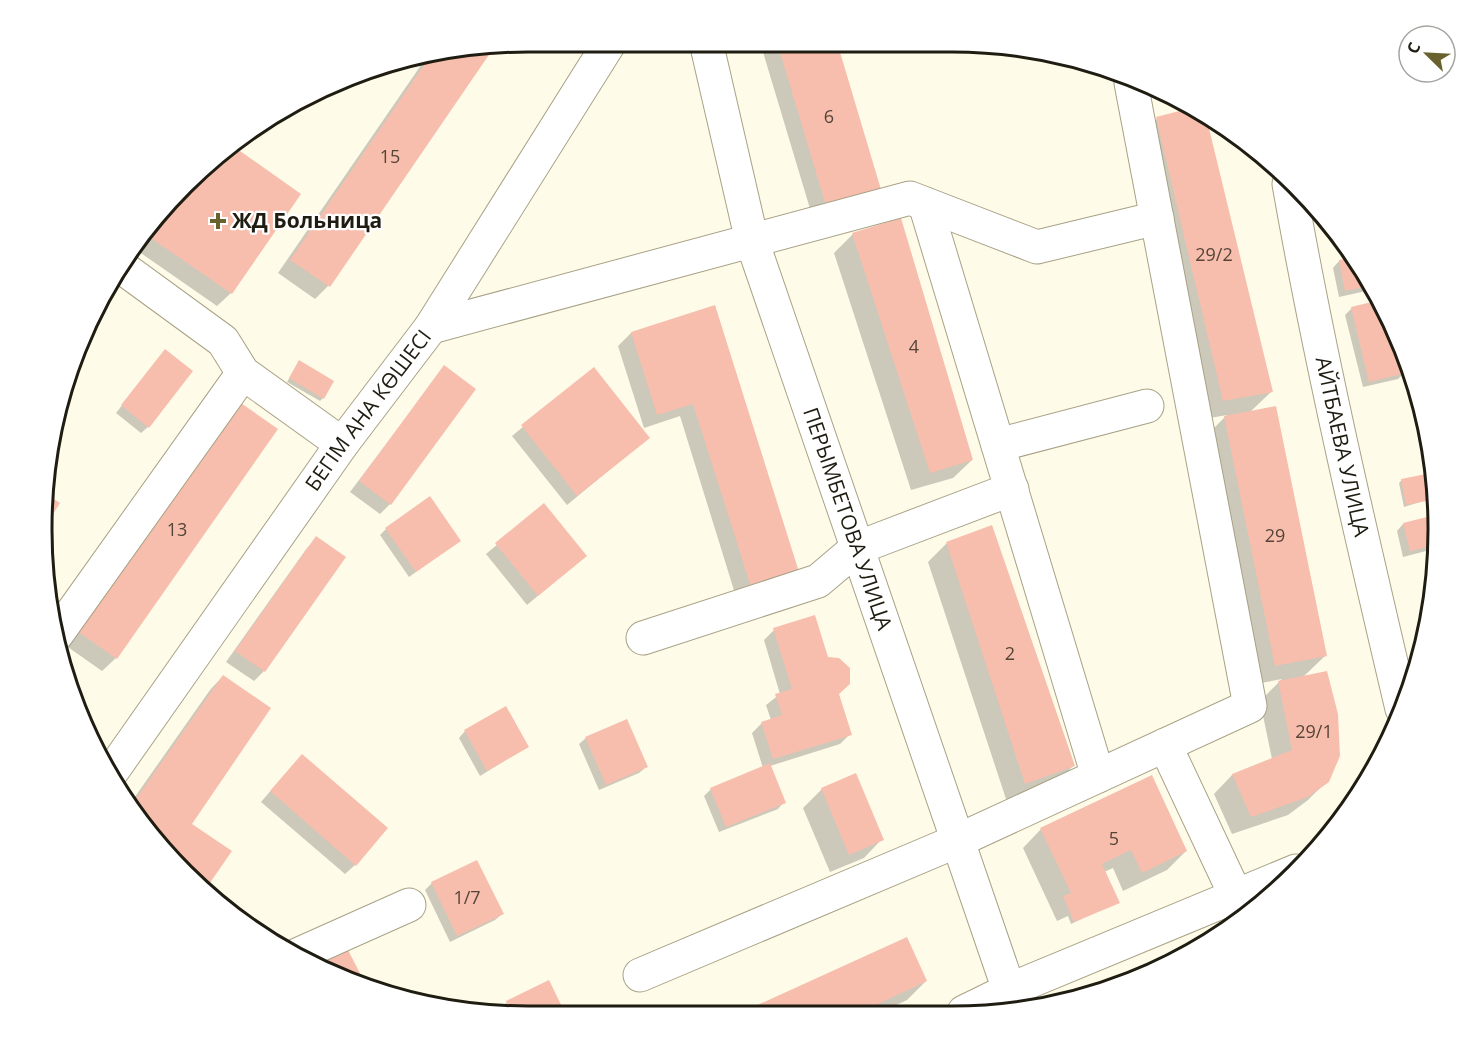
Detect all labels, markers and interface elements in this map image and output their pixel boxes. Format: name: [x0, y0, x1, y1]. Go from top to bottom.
north arrow: [1397, 24, 1457, 84]
text: С: [1401, 39, 1425, 57]
house number: 6: [824, 104, 834, 128]
house number: 15: [380, 144, 400, 168]
place label: ЖД Больница: [232, 206, 382, 234]
marker: ЖД Больница: [209, 212, 227, 230]
house number: 29/2: [1195, 242, 1233, 266]
street label: БЕГІМ АНА КӨШЕСІ: [298, 323, 437, 496]
house number: 4: [909, 334, 919, 358]
street label: АЙТБАЕВА УЛИЦА: [1310, 354, 1377, 540]
street label: ПЕРЫМБЕТОВА УЛИЦА: [797, 404, 900, 634]
house number: 13: [167, 517, 187, 541]
house number: 29: [1265, 523, 1285, 547]
house number: 2: [1005, 641, 1015, 665]
house number: 29/1: [1295, 719, 1333, 743]
house number: 5: [1109, 826, 1119, 850]
house number: 1/7: [453, 885, 481, 909]

